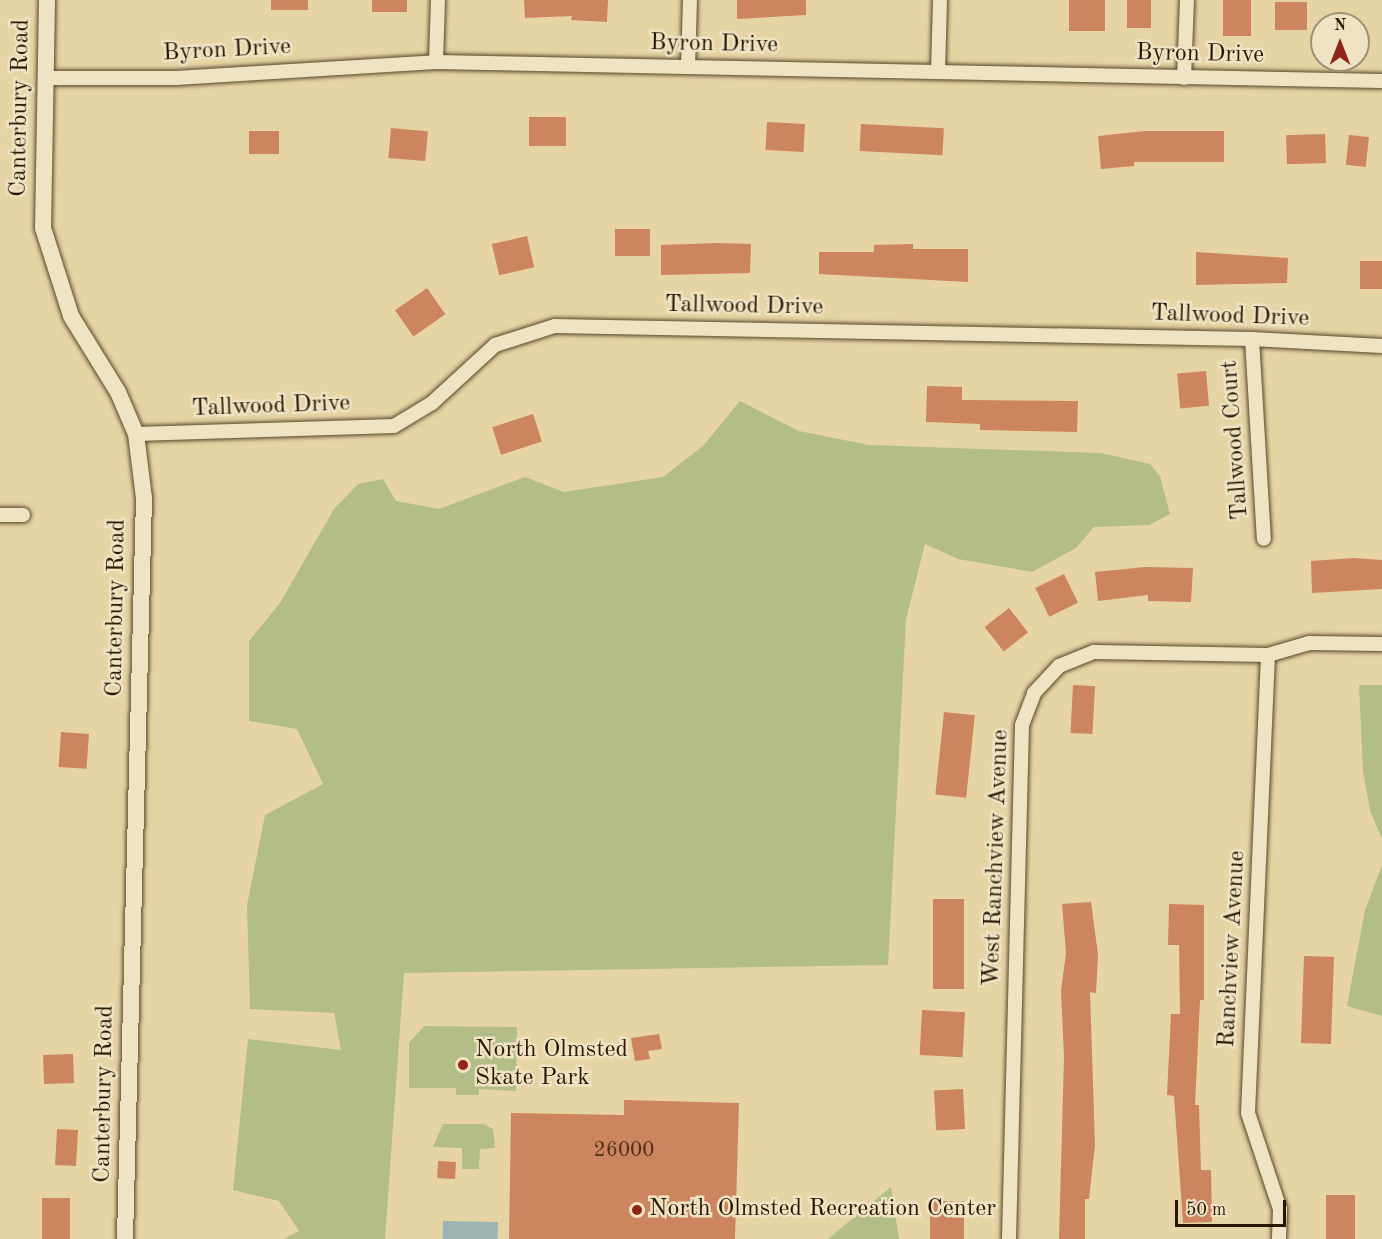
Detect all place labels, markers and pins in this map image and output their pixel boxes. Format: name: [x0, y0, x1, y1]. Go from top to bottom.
place label: North Olmsted Skate Park: [475, 1037, 628, 1093]
marker: North Olmsted Skate Park: [456, 1058, 470, 1072]
place label: North Olmsted Recreation Center: [649, 1196, 996, 1224]
marker: North Olmsted Recreation Center: [630, 1203, 644, 1217]

